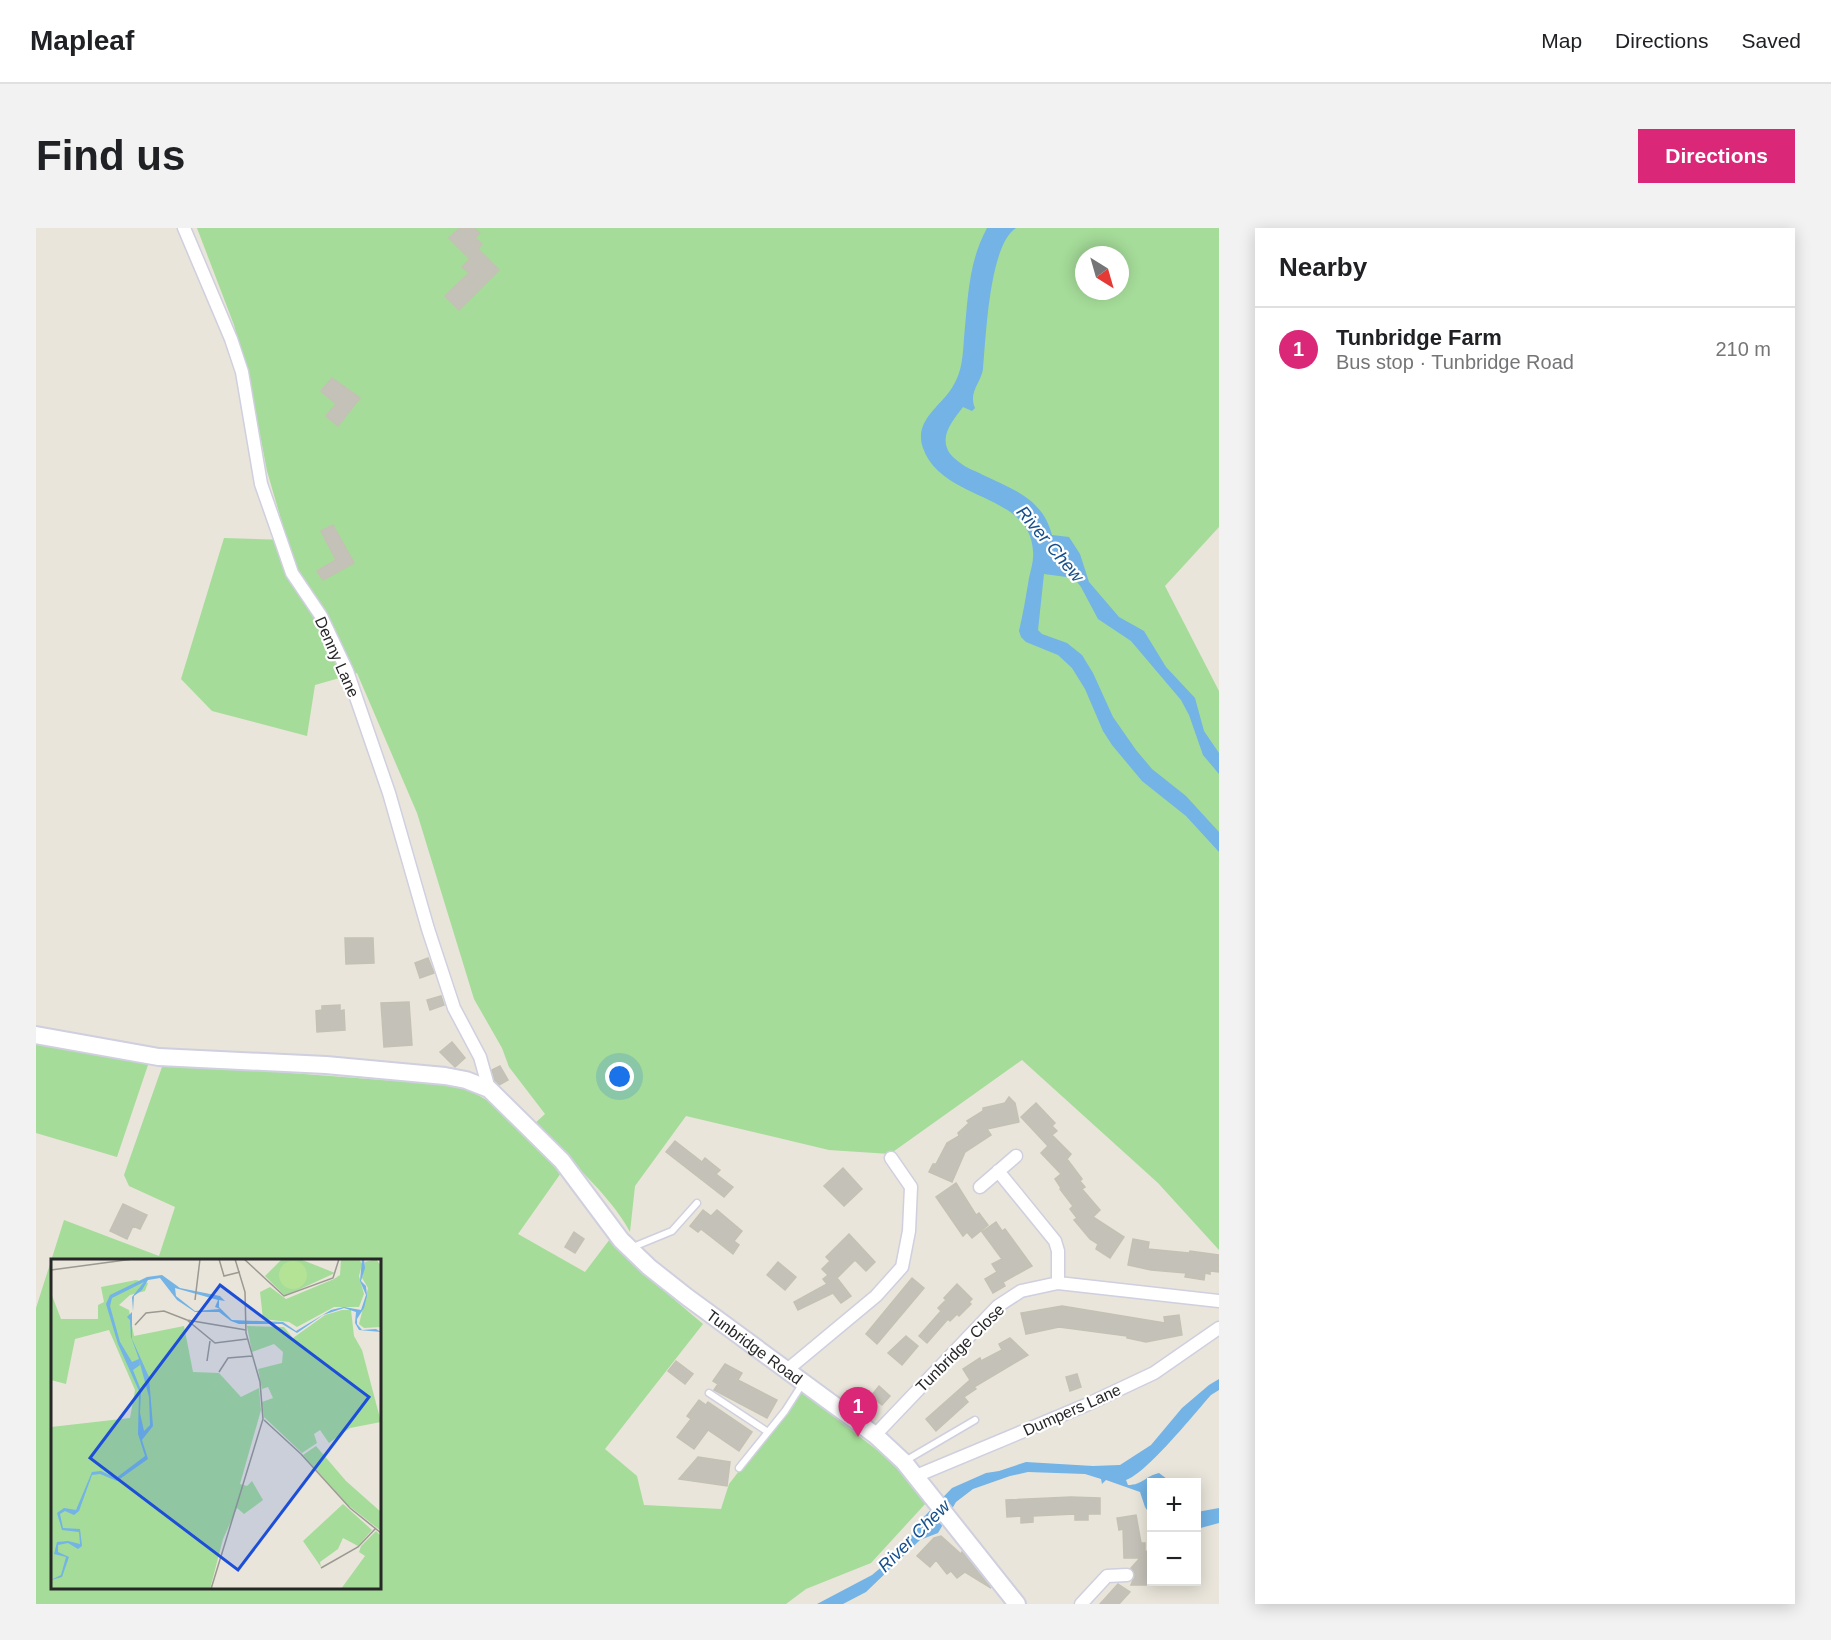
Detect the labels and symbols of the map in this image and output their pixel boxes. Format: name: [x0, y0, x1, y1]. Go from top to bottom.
north arrow: [1075, 246, 1129, 300]
water label: River Chew: [1012, 502, 1088, 587]
street label: Denny Lane: [312, 614, 362, 700]
your location: [605, 1062, 634, 1091]
inset map: [51, 1259, 381, 1589]
street label: Tunbridge Close: [913, 1301, 1007, 1395]
street label: Tunbridge Road: [703, 1306, 806, 1387]
street label: Dumpers Lane: [1021, 1381, 1123, 1439]
pin: 1: [838, 1388, 878, 1437]
water label: River Chew: [874, 1495, 955, 1576]

